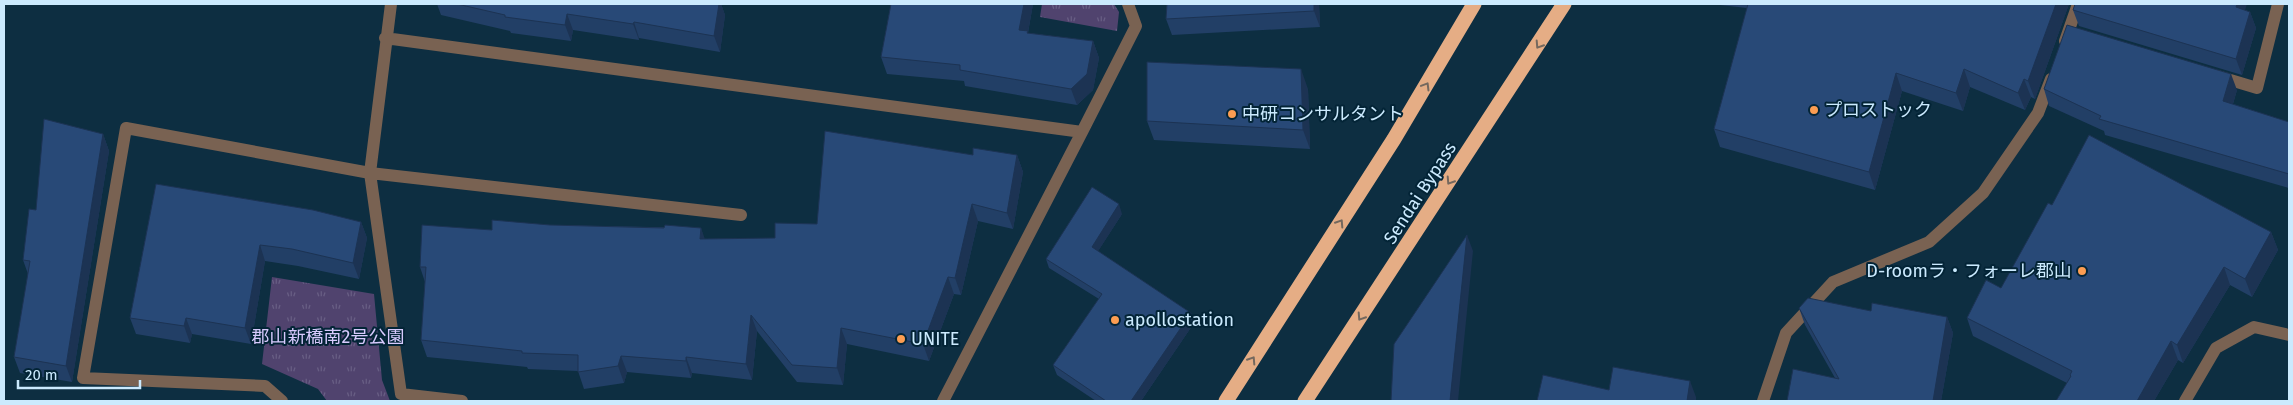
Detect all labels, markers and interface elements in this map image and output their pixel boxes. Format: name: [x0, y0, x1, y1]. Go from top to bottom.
one-way arrow: [1536, 40, 1545, 49]
one-way arrow: [1419, 82, 1429, 91]
place label: プロストック: [1824, 99, 1932, 121]
place label: 中研コンサルタント: [1242, 103, 1404, 125]
marker: プロストック: [1808, 104, 1820, 116]
marker: 中研コンサルタント: [1226, 108, 1238, 120]
street label: Sendai Bypass: [1379, 138, 1461, 248]
one-way arrow: [1447, 175, 1456, 185]
one-way arrow: [1334, 220, 1343, 229]
place label: D-roomラ・フォーレ郡山: [1866, 260, 2072, 282]
marker: D-roomラ・フォーレ郡山: [2076, 265, 2088, 277]
place label: apollostation: [1125, 309, 1234, 331]
one-way arrow: [1357, 312, 1367, 321]
marker: apollostation: [1109, 314, 1121, 326]
park label: 郡山新橋南2号公園: [252, 326, 404, 348]
place label: UNITE: [911, 328, 959, 350]
marker: UNITE: [895, 333, 907, 345]
one-way arrow: [1246, 357, 1255, 366]
scale bar: [18, 358, 140, 390]
text: 20 m: [25, 366, 58, 384]

